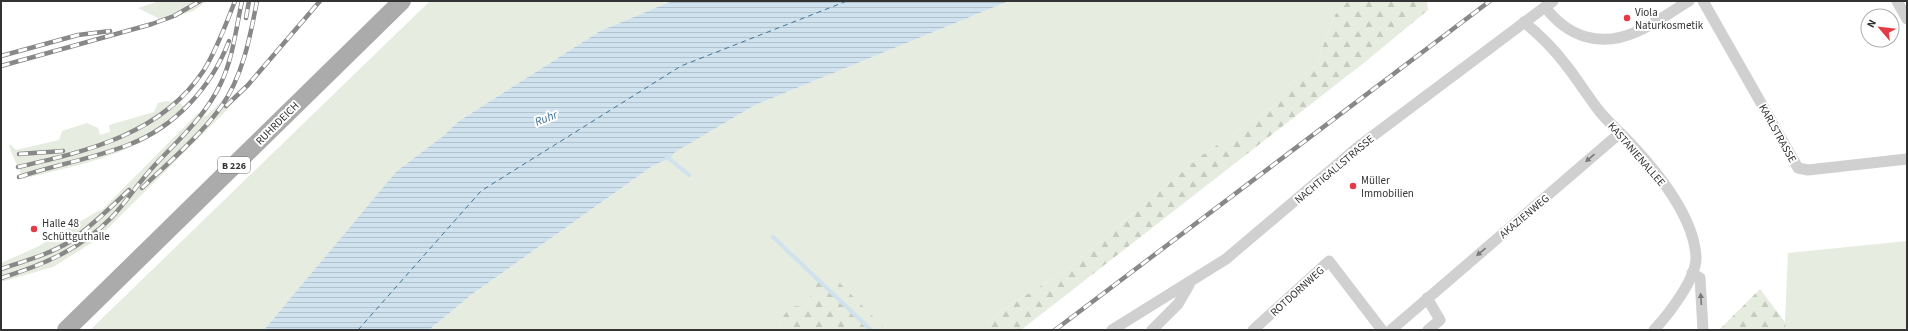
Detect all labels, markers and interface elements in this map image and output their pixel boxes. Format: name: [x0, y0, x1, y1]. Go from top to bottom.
place label: Viola Naturkosmetik: [1635, 5, 1704, 33]
north arrow: [1860, 8, 1900, 48]
marker: Viola Naturkosmetik: [1622, 13, 1632, 23]
text: N: [1863, 17, 1880, 30]
street label: RUHRDEICH: [252, 98, 302, 148]
street label: KARLSTRASSE: [1755, 101, 1800, 165]
water label: Ruhr: [532, 106, 561, 131]
street label: KASTANIENALLEE: [1605, 119, 1669, 190]
street label: NACHTIGALLSTRASSE: [1291, 132, 1377, 207]
one-way arrow: [1585, 154, 1596, 163]
road number: B 226: [218, 157, 250, 173]
place label: Müller Immobilien: [1361, 173, 1414, 201]
marker: Müller Immobilien: [1348, 181, 1358, 191]
street label: AKAZIENWEG: [1496, 191, 1553, 242]
place label: Halle 48 Schüttguthalle: [42, 216, 110, 244]
marker: Halle 48 Schüttguthalle: [29, 224, 39, 234]
one-way arrow: [1476, 248, 1486, 257]
street label: ROTDORNWEG: [1267, 263, 1328, 320]
one-way arrow: [1698, 293, 1705, 305]

